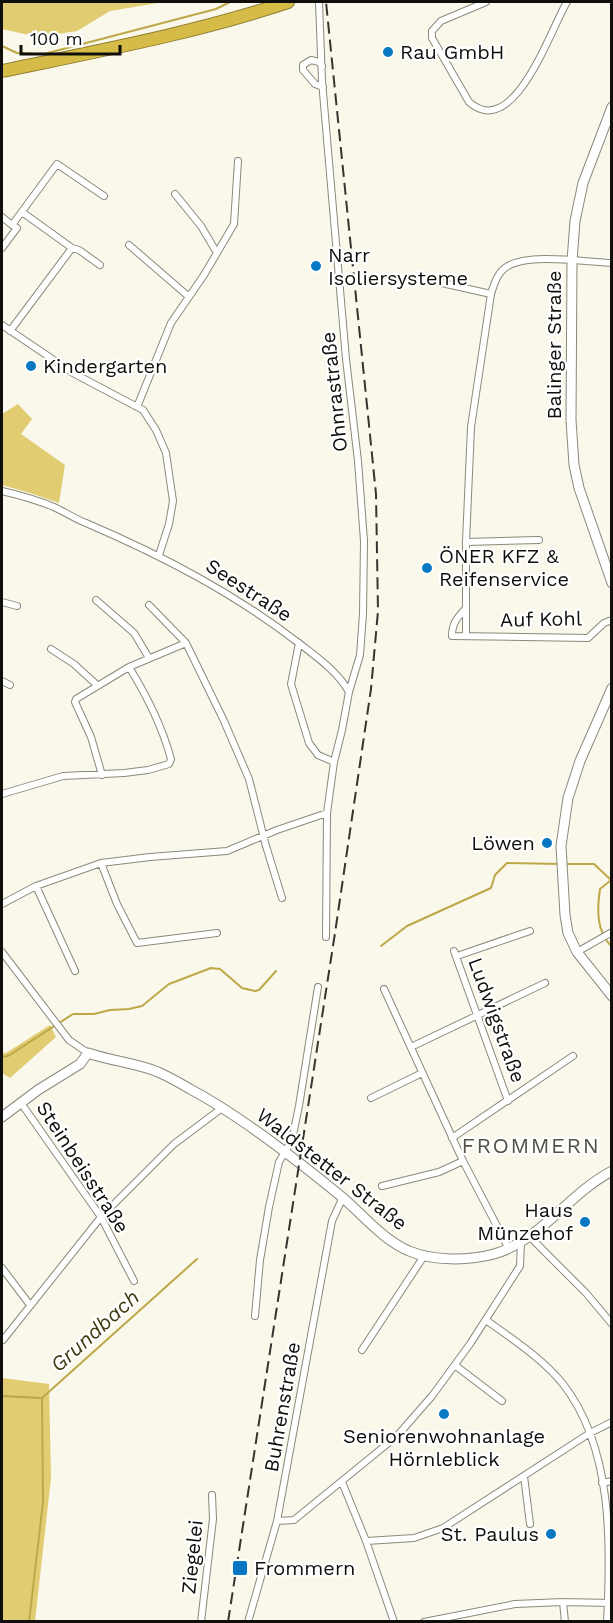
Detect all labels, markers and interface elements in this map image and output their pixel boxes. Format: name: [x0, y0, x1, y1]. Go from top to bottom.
scale bar: [21, 18, 120, 56]
text: 100 m: [30, 28, 83, 49]
place label: Rau GmbH: [400, 40, 504, 64]
marker: Rau GmbH: [381, 45, 395, 59]
place label: Narr Isoliersysteme: [328, 243, 468, 290]
marker: Narr Isoliersysteme: [309, 259, 323, 273]
street label: Balinger Straße: [542, 270, 566, 420]
street label: Ohnrastraße: [316, 331, 352, 453]
place label: Kindergarten: [43, 354, 167, 378]
marker: Kindergarten: [24, 359, 38, 373]
place label: ÖNER KFZ & Reifenservice: [439, 544, 569, 591]
street label: Seestraße: [201, 553, 297, 627]
marker: ÖNER KFZ & Reifenservice: [420, 561, 434, 575]
street label: Auf Kohl: [500, 606, 582, 632]
place label: Löwen: [471, 831, 535, 855]
marker: Löwen: [540, 836, 554, 850]
street label: Ludwigstraße: [463, 954, 531, 1086]
street label: Steinbeisstraße: [31, 1097, 135, 1237]
street label: Waldstetter Straße: [252, 1103, 412, 1235]
district label: FROMMERN: [462, 1133, 600, 1158]
place label: Haus Münzehof: [477, 1198, 573, 1245]
marker: Haus Münzehof: [578, 1215, 592, 1229]
water label: Grundbach: [45, 1284, 144, 1377]
street label: Buhrenstraße: [259, 1340, 305, 1474]
marker: Seniorenwohnanlage Hörnleblick: [437, 1407, 451, 1421]
place label: Seniorenwohnanlage Hörnleblick: [343, 1424, 545, 1471]
street label: Ziegelei: [176, 1519, 208, 1595]
place label: St. Paulus: [441, 1522, 539, 1546]
marker: St. Paulus: [544, 1527, 558, 1541]
place label: Frommern: [254, 1556, 355, 1580]
marker: Frommern: [231, 1559, 249, 1577]

